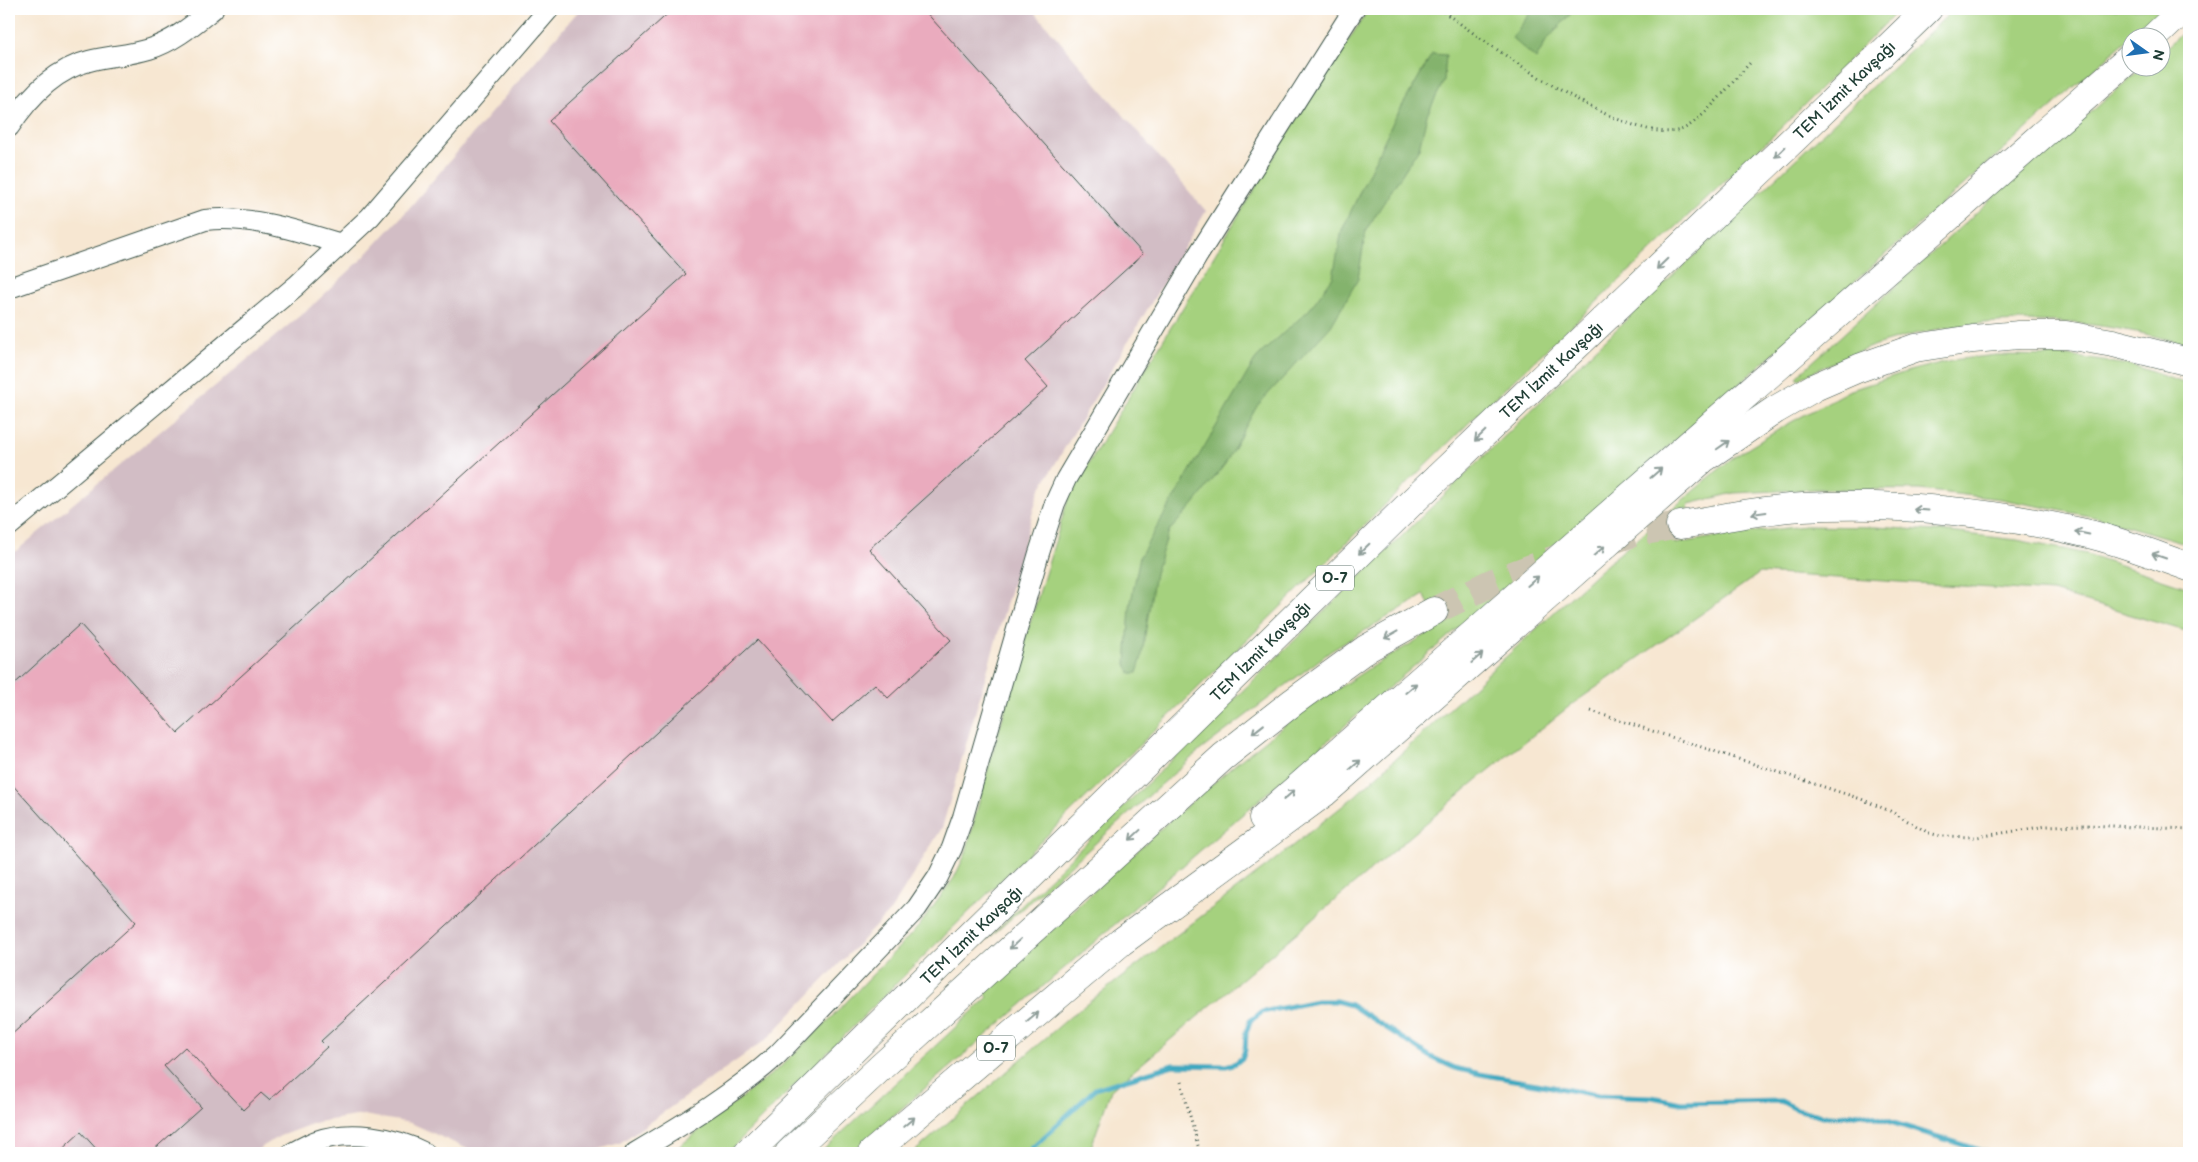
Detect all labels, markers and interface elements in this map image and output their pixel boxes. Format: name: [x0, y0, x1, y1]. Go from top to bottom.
north arrow: [2120, 28, 2170, 78]
street label: TEM İzmit Kavşağı: [1789, 36, 1900, 144]
text: N: [2149, 48, 2168, 62]
one-way arrow: [1773, 146, 1786, 158]
one-way arrow: [1656, 258, 1668, 270]
street label: TEM İzmit Kavşağı: [1495, 317, 1607, 424]
one-way arrow: [1474, 430, 1487, 442]
one-way arrow: [1716, 440, 1730, 450]
one-way arrow: [1649, 468, 1662, 479]
one-way arrow: [1913, 505, 1929, 514]
one-way arrow: [1751, 508, 1767, 518]
one-way arrow: [2074, 528, 2090, 537]
one-way arrow: [1358, 543, 1370, 555]
one-way arrow: [1592, 545, 1605, 556]
one-way arrow: [2151, 551, 2167, 561]
road number: O-7: [1316, 566, 1354, 590]
one-way arrow: [1527, 575, 1540, 586]
street label: TEM İzmit Kavşağı: [1206, 597, 1315, 706]
one-way arrow: [1384, 631, 1399, 640]
one-way arrow: [1471, 652, 1484, 664]
one-way arrow: [1405, 682, 1418, 693]
one-way arrow: [1252, 723, 1265, 734]
one-way arrow: [1349, 760, 1362, 771]
one-way arrow: [1283, 789, 1296, 801]
one-way arrow: [1129, 829, 1142, 841]
street label: TEM İzmit Kavşağı: [916, 881, 1027, 989]
one-way arrow: [1009, 939, 1022, 950]
one-way arrow: [1026, 1011, 1039, 1022]
road number: O-7: [977, 1036, 1015, 1060]
one-way arrow: [902, 1116, 915, 1127]

